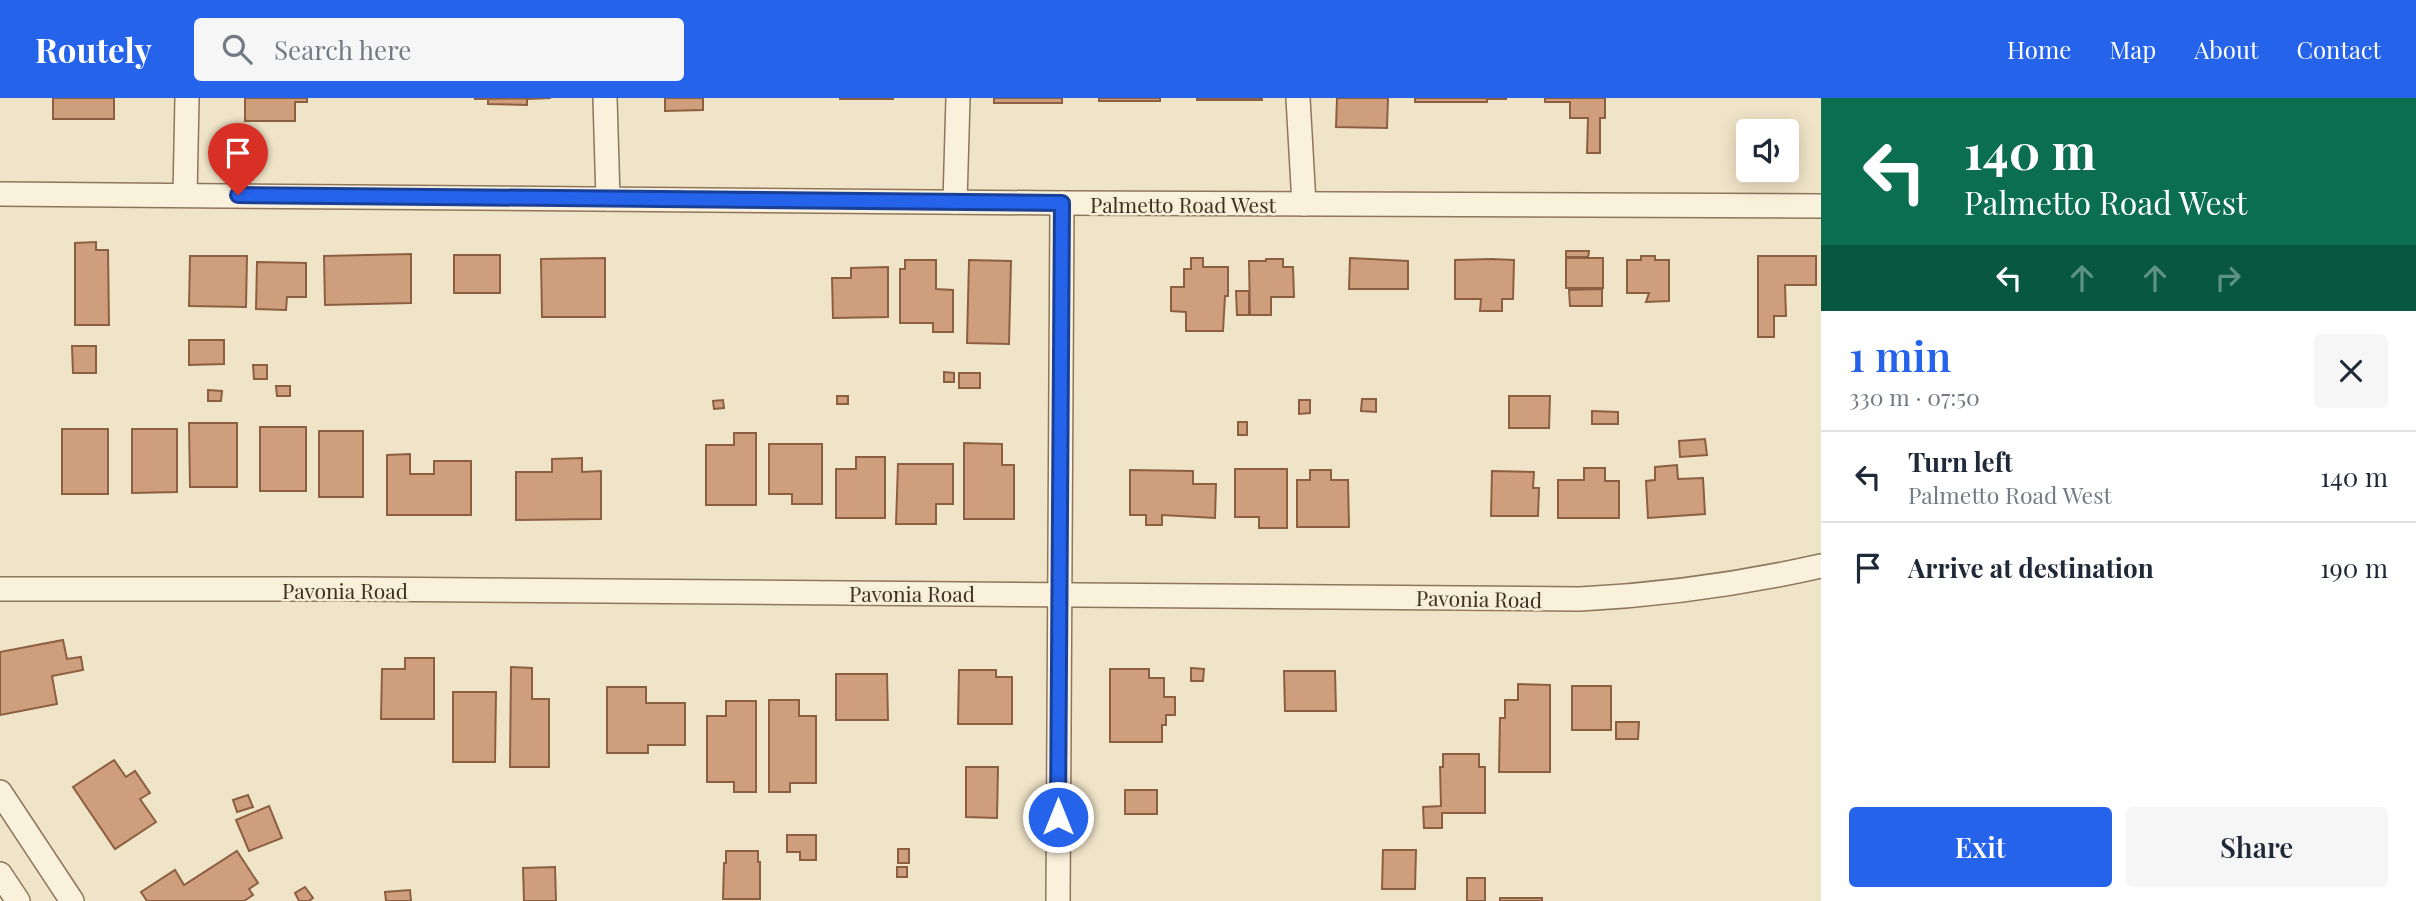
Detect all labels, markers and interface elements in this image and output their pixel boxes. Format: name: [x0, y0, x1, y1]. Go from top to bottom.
search box: [194, 18, 684, 81]
text: Routely: [35, 27, 152, 71]
icon: search: [218, 30, 256, 68]
text: Search here: [274, 32, 411, 67]
text: Home: [2007, 33, 2071, 65]
text: Map: [2109, 33, 2156, 65]
text: About: [2194, 33, 2258, 65]
text: Contact: [2296, 33, 2381, 65]
text: 140 m: [1964, 117, 2096, 182]
map controls: [1736, 119, 1799, 182]
button: sound: [1736, 119, 1799, 182]
pin: [208, 123, 268, 195]
icon: left: [1849, 126, 1940, 217]
icon: arrive: [219, 134, 257, 172]
text: Palmetto Road West: [1964, 180, 2247, 223]
street label: Palmetto Road West: [1090, 190, 1277, 218]
icon: left: [1990, 259, 2028, 297]
icon: ahead: [2063, 259, 2101, 297]
icon: ahead: [2136, 259, 2174, 297]
icon: right: [2209, 259, 2247, 297]
text: 1 min: [1849, 327, 1951, 383]
button: close: [2314, 334, 2388, 408]
text: 330 m · 07:50: [1849, 381, 1980, 412]
text: Turn left: [1908, 444, 2013, 479]
icon: left: [1849, 458, 1887, 496]
text: 140 m: [2320, 459, 2388, 494]
text: Palmetto Road West: [1908, 479, 2112, 510]
icon: arrive: [1849, 549, 1887, 587]
text: Arrive at destination: [1908, 550, 2154, 585]
text: 190 m: [2320, 550, 2388, 585]
street label: Pavonia Road: [282, 576, 408, 604]
street label: Pavonia Road: [849, 579, 975, 607]
street label: Pavonia Road: [1416, 583, 1542, 613]
position arrow: [1021, 780, 1095, 854]
button: Exit: [1849, 807, 2112, 887]
button: Share: [2126, 807, 2388, 887]

